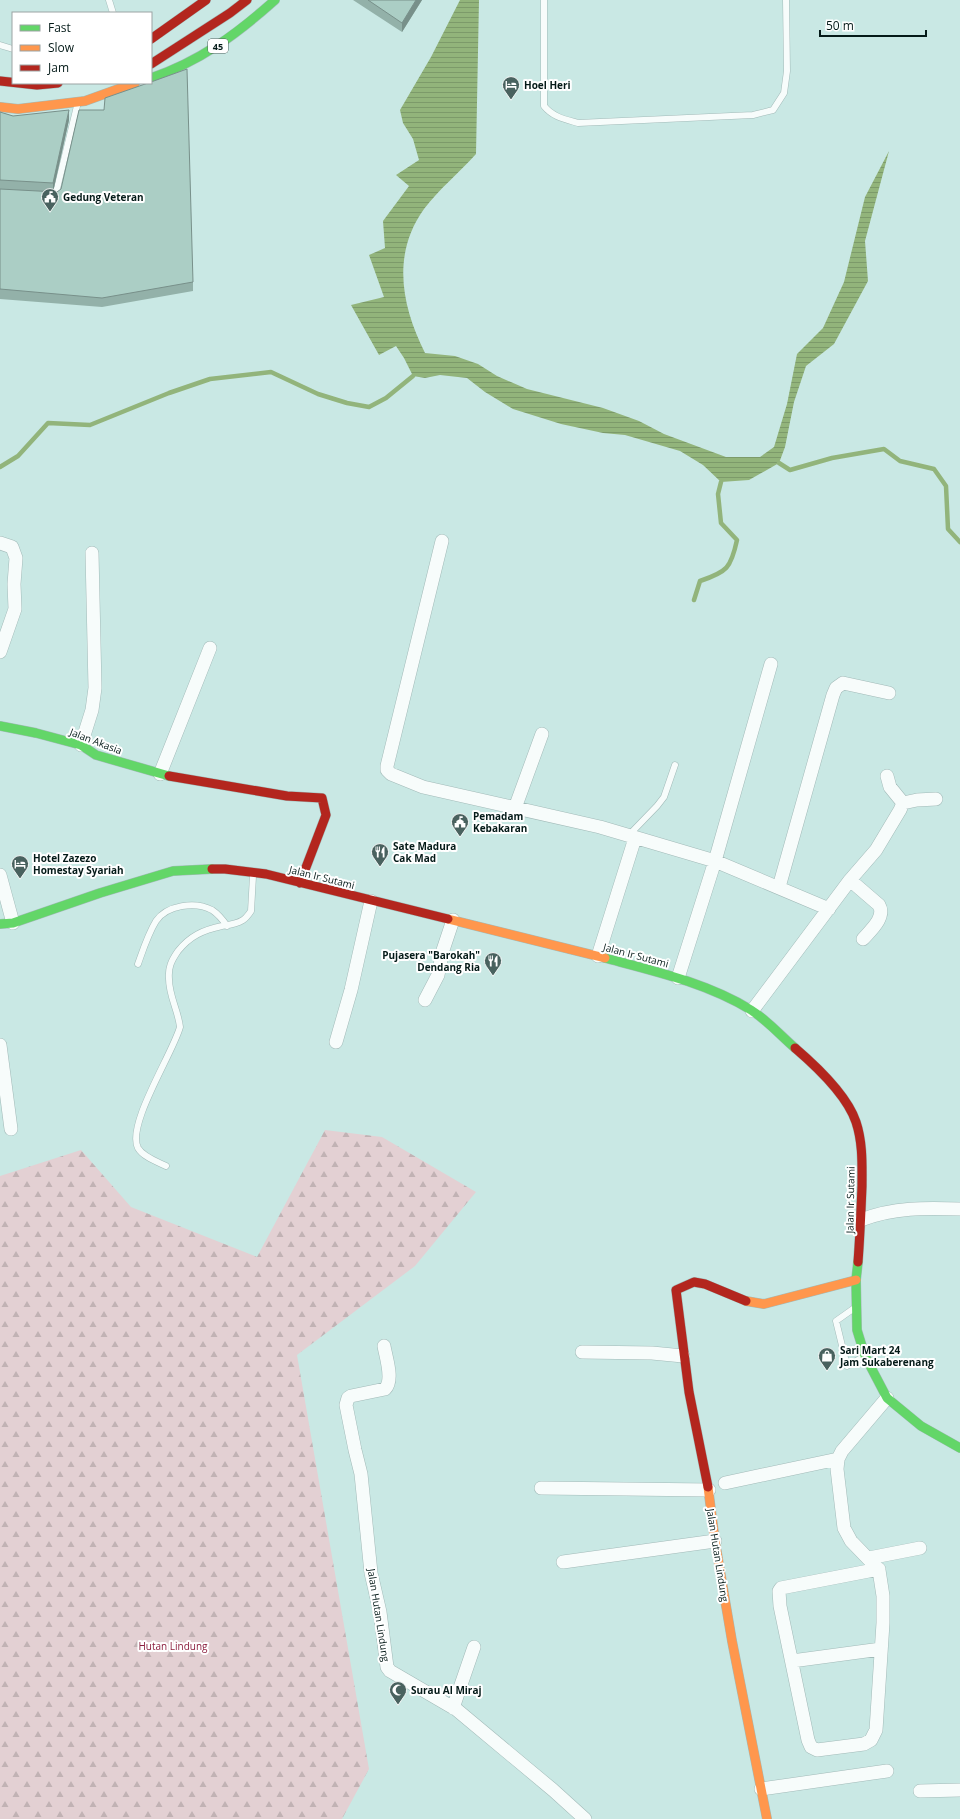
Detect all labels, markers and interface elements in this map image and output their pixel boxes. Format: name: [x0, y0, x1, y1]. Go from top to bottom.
legend: [12, 12, 152, 84]
scale bar: [820, 12, 926, 38]
text: 50 m: [826, 17, 854, 34]
text: Fast: [48, 19, 71, 36]
text: Slow: [48, 39, 75, 56]
road number: 45: [208, 39, 228, 53]
text: Jam: [47, 59, 69, 76]
hotel icon: Hoel Heri: [501, 75, 521, 100]
place label: Hoel Heri: [524, 78, 571, 92]
public building icon: Gedung Veteran: [40, 187, 60, 212]
place label: Gedung Veteran: [63, 190, 144, 204]
street label: Jalan Akasia: [67, 724, 124, 757]
place label: Pemadam Kebakaran: [473, 809, 527, 835]
public building icon: Pemadam Kebakaran: [450, 812, 470, 837]
place label: Sate Madura Cak Mad: [393, 839, 456, 865]
restaurant icon: Sate Madura Cak Mad: [370, 842, 390, 867]
place label: Hotel Zazezo Homestay Syariah: [33, 851, 124, 877]
hotel icon: Hotel Zazezo Homestay Syariah: [10, 854, 30, 879]
street label: Jalan Ir Sutami: [287, 862, 356, 892]
street label: Jalan Ir Sutami: [601, 939, 670, 970]
place label: Pujasera "Barokah" Dendang Ria: [382, 948, 480, 974]
restaurant icon: Pujasera "Barokah" Dendang Ria: [483, 951, 503, 976]
street label: Jalan Ir Sutami: [842, 1166, 858, 1235]
place label: Sari Mart 24 Jam Sukaberenang: [839, 1343, 934, 1369]
shop icon: Sari Mart 24 Jam Sukaberenang: [817, 1346, 837, 1371]
street label: Jalan Hutan Lindung: [704, 1506, 732, 1603]
street label: Jalan Hutan Lindung: [365, 1566, 393, 1663]
park label: Hutan Lindung: [138, 1639, 208, 1653]
mosque icon: Surau Al Miraj: [388, 1680, 408, 1705]
place label: Surau Al Miraj: [411, 1683, 482, 1697]

